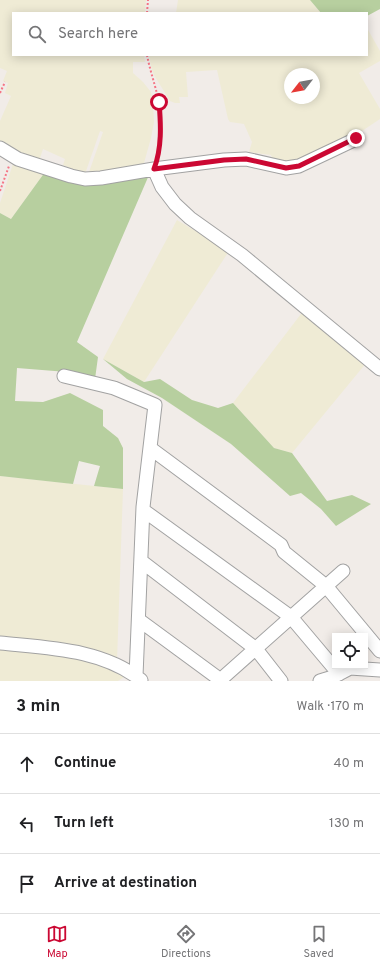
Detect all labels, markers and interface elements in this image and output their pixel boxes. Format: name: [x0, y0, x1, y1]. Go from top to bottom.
search box: [12, 12, 368, 56]
icon: search: [26, 23, 48, 45]
text: Search here: [58, 25, 138, 44]
north arrow: [284, 68, 320, 104]
route start: [150, 93, 168, 111]
route end: [347, 129, 365, 147]
map controls: [332, 633, 368, 669]
button: locate: [332, 633, 368, 669]
text: 3 min: [16, 696, 60, 718]
text: Walk · 170 m: [297, 699, 364, 715]
icon: ahead: [16, 753, 38, 775]
text: Continue: [54, 754, 116, 773]
text: 40 m: [334, 756, 364, 772]
icon: left: [16, 813, 38, 835]
text: Turn left: [54, 814, 114, 833]
text: 130 m: [329, 816, 364, 832]
icon: arrive: [16, 873, 38, 895]
text: Arrive at destination: [54, 874, 197, 893]
tab: Map: [46, 923, 68, 961]
tab: Directions: [161, 923, 211, 961]
tab: Saved: [303, 923, 334, 961]

